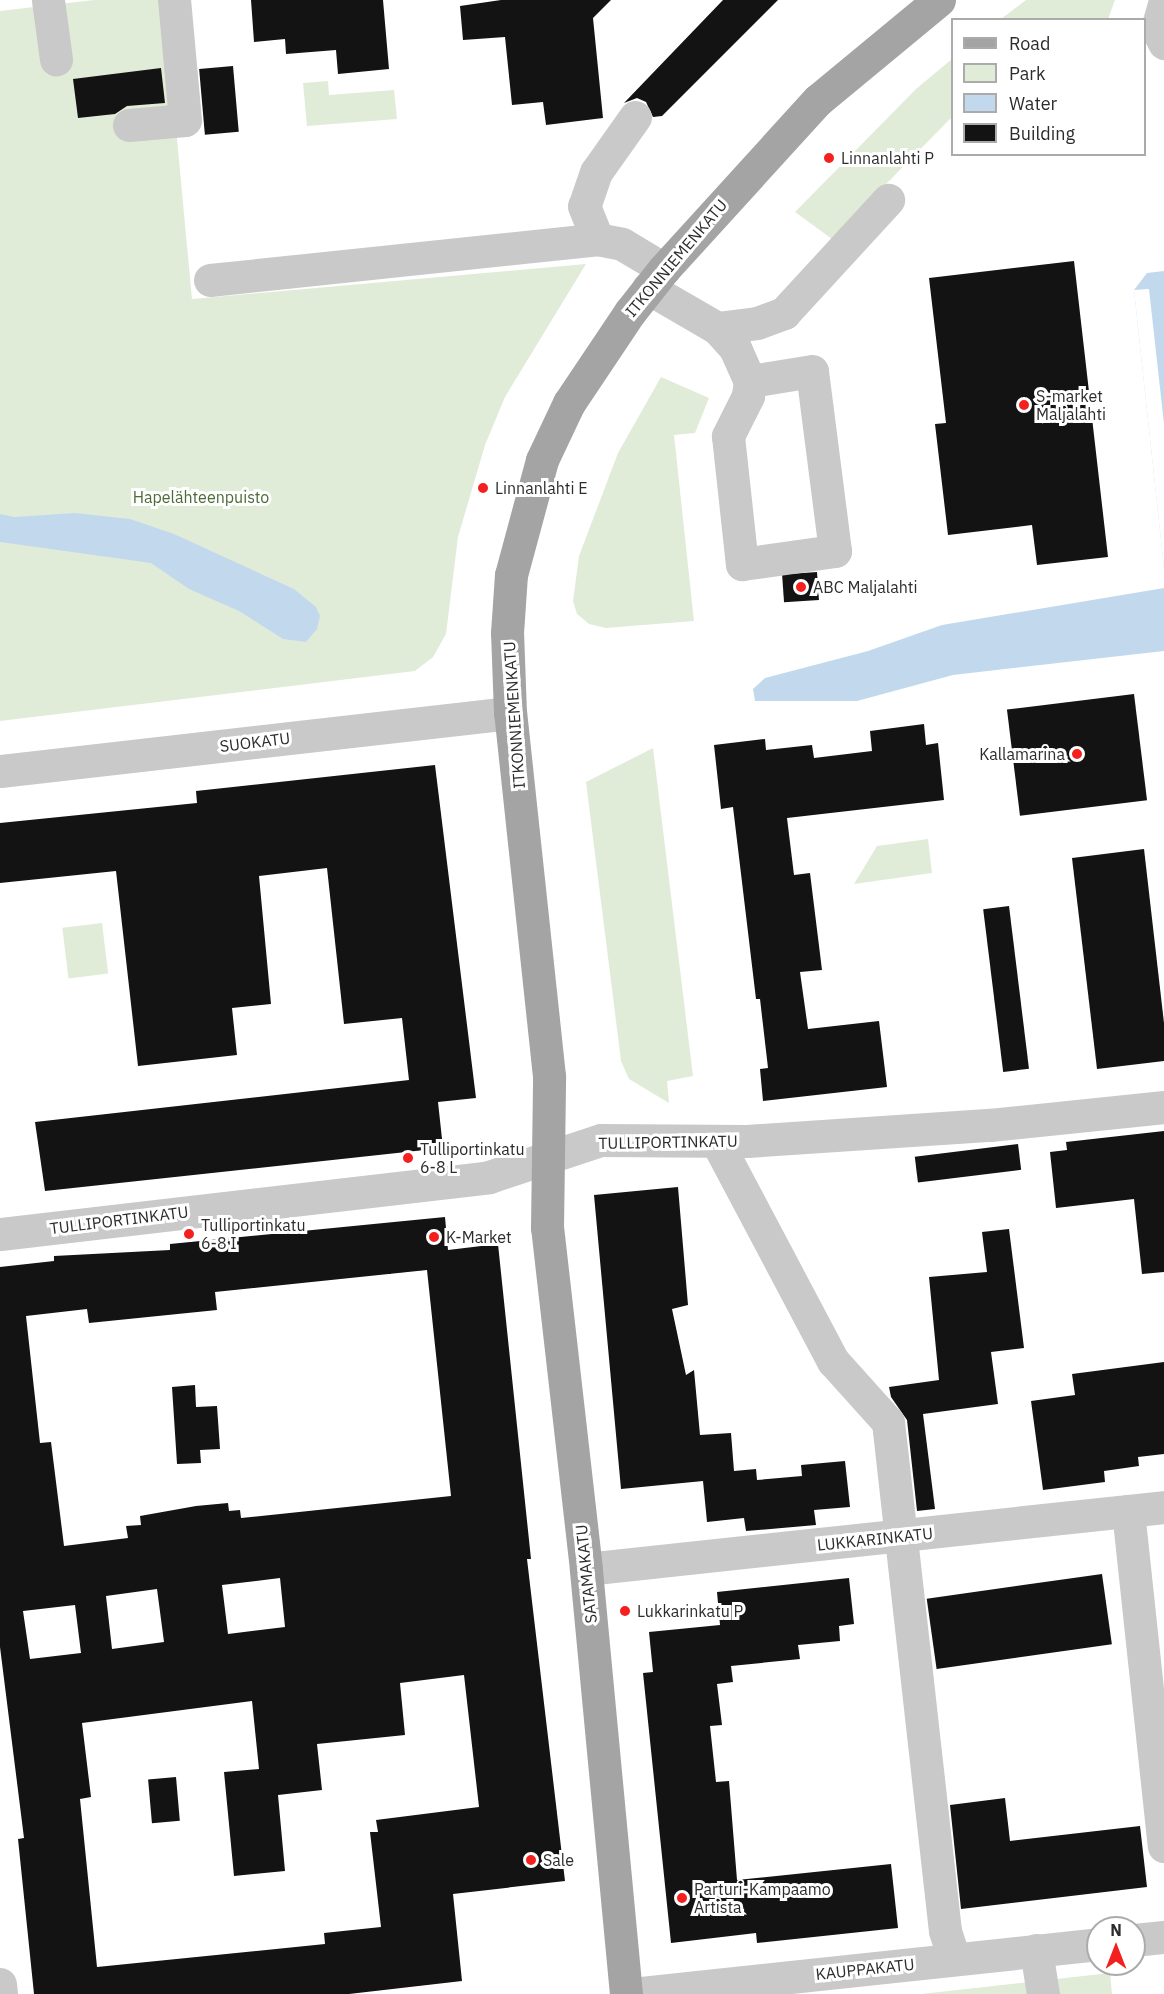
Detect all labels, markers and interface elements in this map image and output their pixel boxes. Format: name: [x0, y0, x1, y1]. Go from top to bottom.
legend: [951, 18, 1146, 156]
text: Road: [1009, 32, 1050, 55]
text: Park: [1009, 62, 1045, 85]
text: Water: [1009, 92, 1057, 115]
text: Building: [1009, 122, 1075, 145]
place label: Linnanlahti P: [841, 148, 934, 168]
marker: Linnanlahti P: [822, 151, 836, 165]
street label: ITKONNIEMENKATU: [621, 195, 731, 321]
place label: S-market Maljalahti: [1036, 386, 1106, 424]
marker: S-market Maljalahti: [1017, 398, 1031, 412]
place label: Linnanlahti E: [495, 478, 588, 498]
marker: Linnanlahti E: [476, 481, 490, 495]
park label: Hapelähteenpuisto: [133, 487, 269, 507]
place label: ABC Maljalahti: [813, 577, 917, 597]
marker: ABC Maljalahti: [794, 580, 808, 594]
street label: ITKONNIEMENKATU: [499, 641, 529, 789]
street label: SUOKATU: [219, 728, 291, 756]
place label: Kallamarina: [979, 744, 1065, 764]
marker: Kallamarina: [1070, 747, 1084, 761]
street label: TULLIPORTINKATU: [598, 1131, 738, 1153]
place label: Tulliportinkatu 6-8 L: [420, 1139, 525, 1177]
marker: Tulliportinkatu 6-8 L: [401, 1151, 415, 1165]
street label: TULLIPORTINKATU: [49, 1202, 189, 1238]
place label: Tulliportinkatu 6-8 I: [201, 1215, 306, 1253]
marker: Tulliportinkatu 6-8 I: [182, 1227, 196, 1241]
place label: K-Market: [446, 1227, 512, 1247]
marker: K-Market: [427, 1230, 441, 1244]
street label: LUKKARINKATU: [816, 1523, 934, 1555]
street label: SATAMAKATU: [571, 1524, 601, 1624]
place label: Lukkarinkatu P: [637, 1601, 743, 1621]
marker: Lukkarinkatu P: [618, 1604, 632, 1618]
place label: Sale: [543, 1850, 574, 1870]
marker: Sale: [524, 1853, 538, 1867]
place label: Parturi-Kampaamo Artista: [694, 1879, 831, 1917]
marker: Parturi-Kampaamo Artista: [675, 1891, 689, 1905]
north arrow: [1086, 1916, 1146, 1976]
text: N: [1110, 1920, 1122, 1940]
street label: KAUPPAKATU: [815, 1954, 915, 1984]

